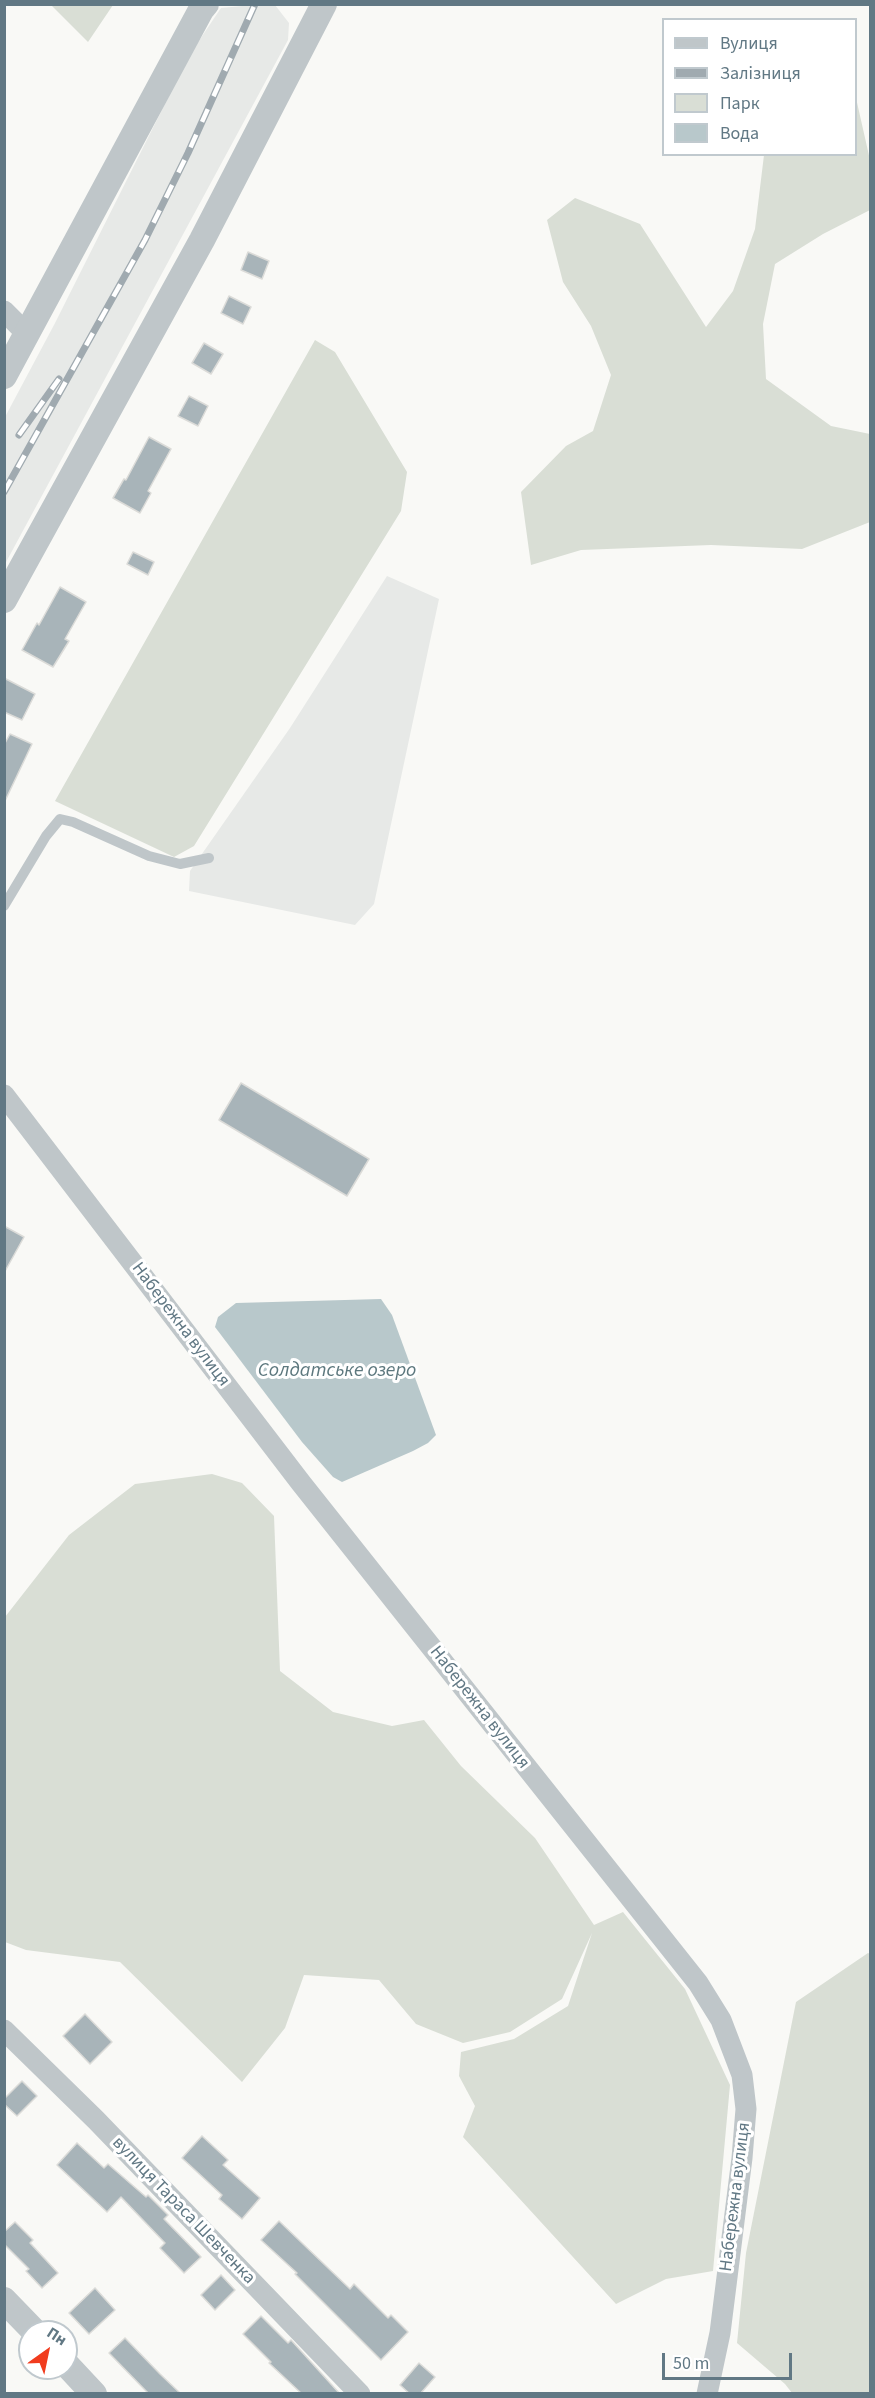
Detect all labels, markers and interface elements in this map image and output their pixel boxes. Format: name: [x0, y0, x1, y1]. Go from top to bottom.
legend: [662, 18, 857, 156]
text: Вулиця: [720, 31, 778, 56]
text: Залізниця: [720, 61, 801, 86]
text: Парк: [720, 91, 760, 116]
text: Вода: [720, 121, 759, 146]
street label: Набережна вулиця: [126, 1259, 234, 1391]
water label: Солдатське озеро: [258, 1360, 416, 1384]
street label: Набережна вулиця: [424, 1642, 534, 1774]
street label: Набережна вулиця: [716, 2121, 756, 2273]
street label: вулиця Тараса Шевченка: [107, 2133, 259, 2289]
north arrow: [18, 2320, 78, 2380]
text: Пн: [42, 2322, 71, 2351]
scale bar: [665, 2341, 796, 2379]
text: 50 m: [673, 2351, 709, 2376]

